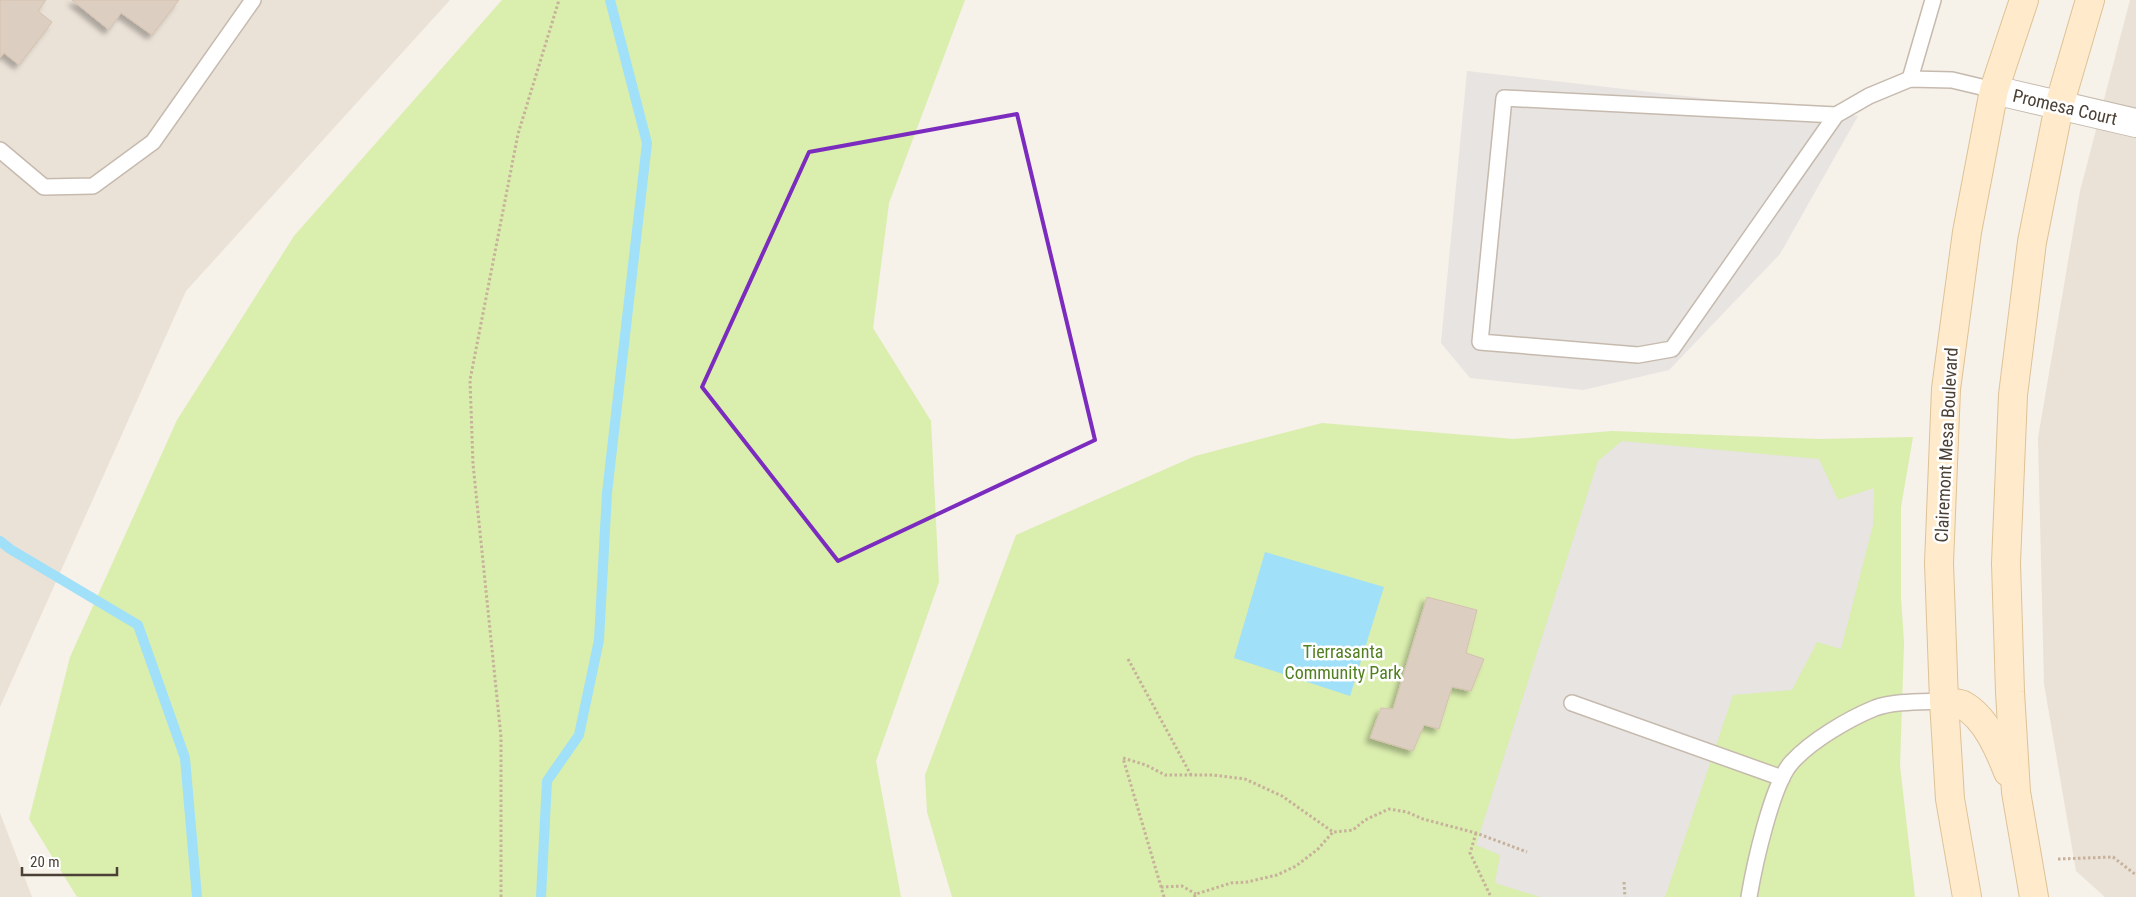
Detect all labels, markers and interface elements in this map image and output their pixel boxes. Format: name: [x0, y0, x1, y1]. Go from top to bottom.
street label: Promesa Court: [2011, 85, 2119, 129]
street label: Clairemont Mesa Boulevard: [1930, 347, 1962, 543]
park label: Tierrasanta Community Park: [1285, 641, 1401, 683]
scale bar: [22, 844, 118, 876]
text: 20 m: [30, 853, 60, 871]

